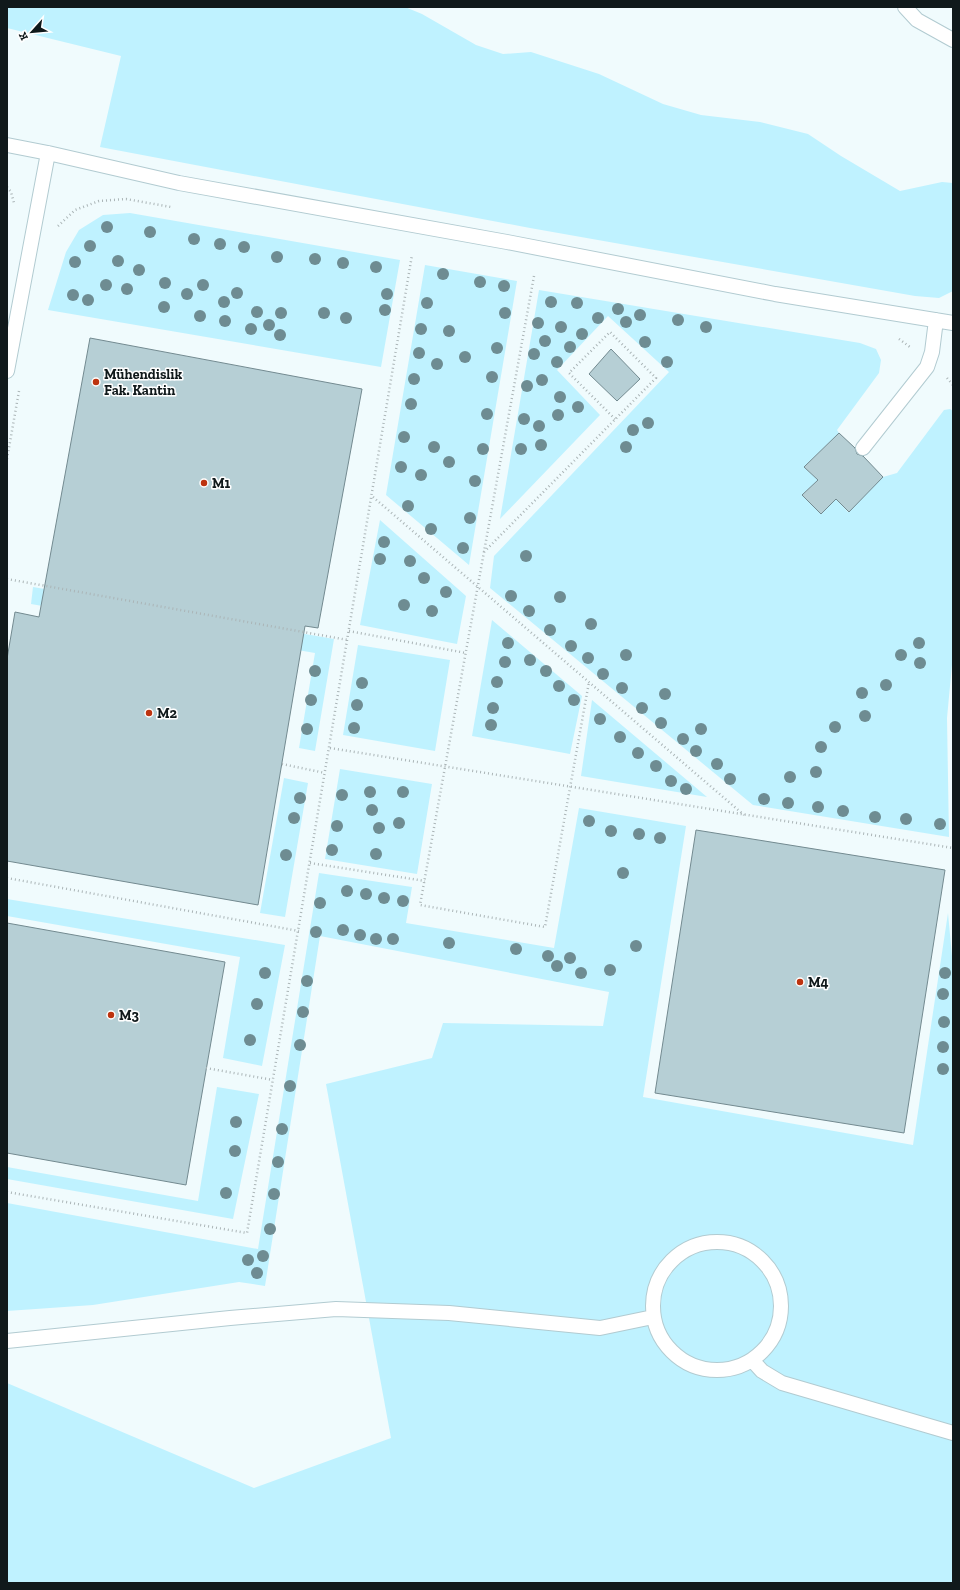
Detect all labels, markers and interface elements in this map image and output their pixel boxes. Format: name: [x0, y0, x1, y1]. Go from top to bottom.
north arrow: [12, 12, 52, 52]
text: K: [16, 30, 31, 43]
place label: Mühendislik Fak. Kantin: [104, 366, 182, 399]
marker: Mühendislik Fak. Kantin: [91, 377, 101, 387]
place label: M1: [212, 475, 231, 492]
marker: M1: [199, 478, 209, 488]
place label: M2: [157, 705, 178, 722]
marker: M2: [144, 708, 154, 718]
place label: M4: [808, 974, 829, 991]
marker: M4: [795, 977, 805, 987]
place label: M3: [119, 1007, 140, 1024]
marker: M3: [106, 1010, 116, 1020]

